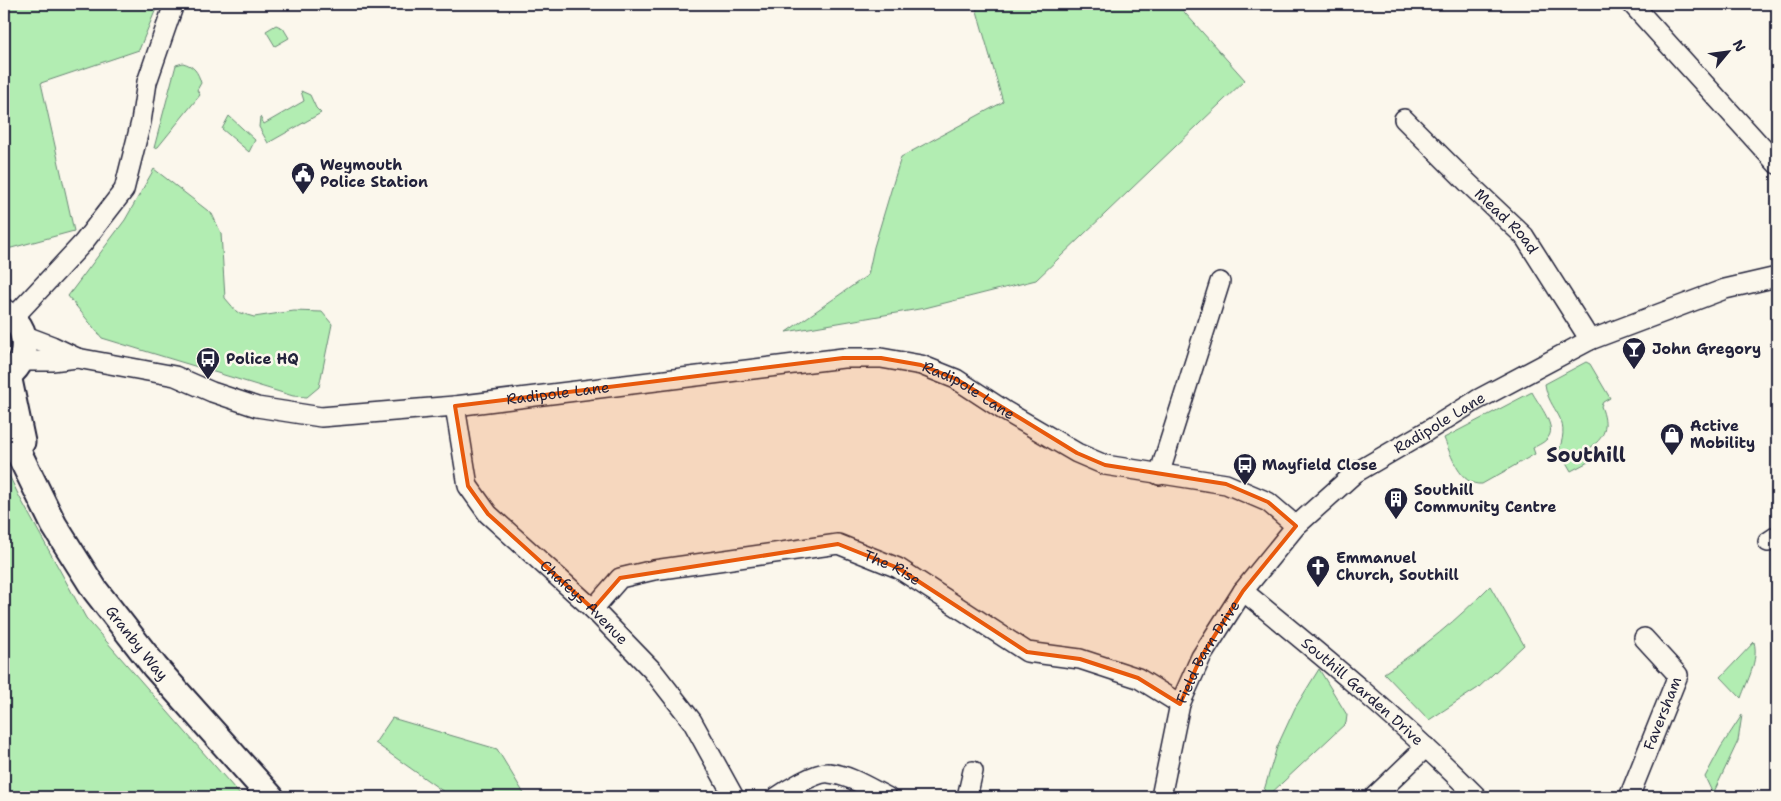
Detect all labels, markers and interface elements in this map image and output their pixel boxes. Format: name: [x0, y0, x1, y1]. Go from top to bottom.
north arrow: [1704, 28, 1754, 78]
text: N: [1729, 36, 1750, 55]
place label: Weymouth Police Station: [320, 155, 428, 192]
public building icon: Weymouth Police Station: [290, 161, 316, 195]
street label: Mead Road: [1470, 184, 1543, 258]
bar icon: John Gregory: [1621, 336, 1647, 370]
place label: John Gregory: [1652, 339, 1761, 359]
bus stop icon: Police HQ: [195, 346, 221, 380]
place label: Police HQ: [226, 349, 299, 369]
street label: Radipole Lane: [919, 357, 1018, 424]
street label: Radipole Lane: [505, 377, 610, 410]
street label: Radipole Lane: [1390, 388, 1489, 458]
place label: Active Mobility: [1690, 416, 1755, 453]
shop icon: Active Mobility: [1659, 422, 1685, 456]
district label: Southill: [1546, 442, 1626, 468]
bus stop icon: Mayfield Close: [1232, 452, 1258, 486]
place label: Mayfield Close: [1262, 455, 1377, 475]
place label: Southill Community Centre: [1414, 480, 1556, 517]
building icon: Southill Community Centre: [1383, 486, 1409, 520]
street label: The Rise: [861, 545, 925, 590]
place label: Emmanuel Church, Southill: [1336, 548, 1459, 585]
church icon: Emmanuel Church, Southill: [1305, 554, 1331, 588]
street label: Chafeys Avenue: [536, 556, 632, 649]
street label: Field Barn Drive: [1171, 597, 1244, 707]
street label: Granby Way: [101, 602, 172, 685]
street label: Southill Garden Drive: [1297, 633, 1428, 750]
street label: Faversham: [1639, 674, 1686, 753]

